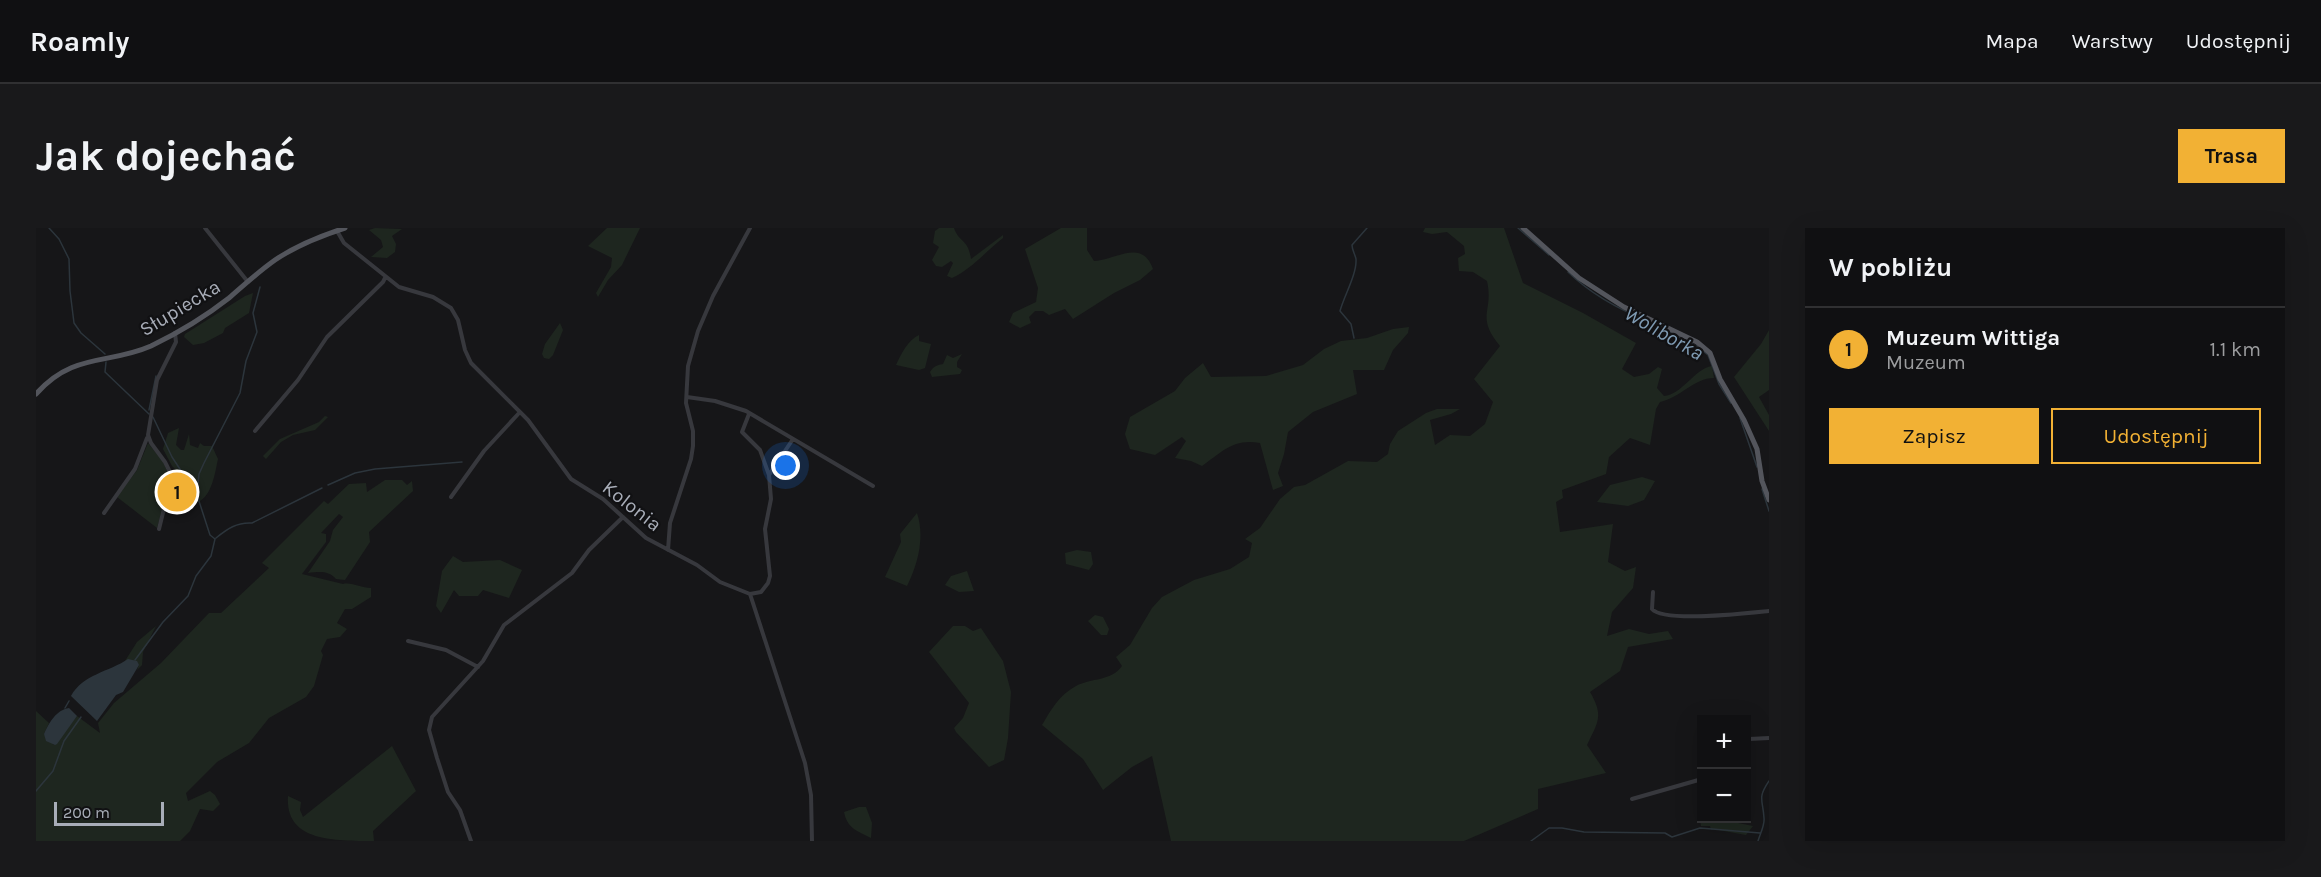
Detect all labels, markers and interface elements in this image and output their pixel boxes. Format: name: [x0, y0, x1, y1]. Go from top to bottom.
text: Roamly: [30, 25, 129, 58]
text: Mapa: [1985, 29, 2039, 53]
text: Warstwy: [2072, 29, 2153, 53]
text: Udostępnij: [2186, 29, 2291, 53]
button: Trasa: [2178, 129, 2285, 183]
text: Jak dojechać: [36, 131, 296, 181]
text: W pobliżu: [1829, 252, 1952, 283]
street label: Słupiecka: [135, 275, 225, 341]
water label: Woliborka: [1620, 301, 1708, 365]
text: Muzeum Wittiga: [1886, 325, 2060, 351]
text: 1: [1845, 338, 1852, 361]
text: 1.1 km: [2209, 338, 2261, 361]
text: Muzeum: [1886, 351, 1966, 374]
button: Zapisz: [1829, 408, 2039, 464]
button: Udostępnij: [2051, 408, 2261, 464]
your location: [771, 451, 800, 480]
pin: 1: [158, 470, 196, 514]
street label: Kolonia: [598, 476, 666, 536]
map controls: [1697, 715, 1751, 823]
button: +: [1697, 715, 1751, 769]
button: −: [1697, 769, 1751, 823]
scale bar: [54, 799, 164, 826]
text: 200 m: [63, 803, 110, 822]

